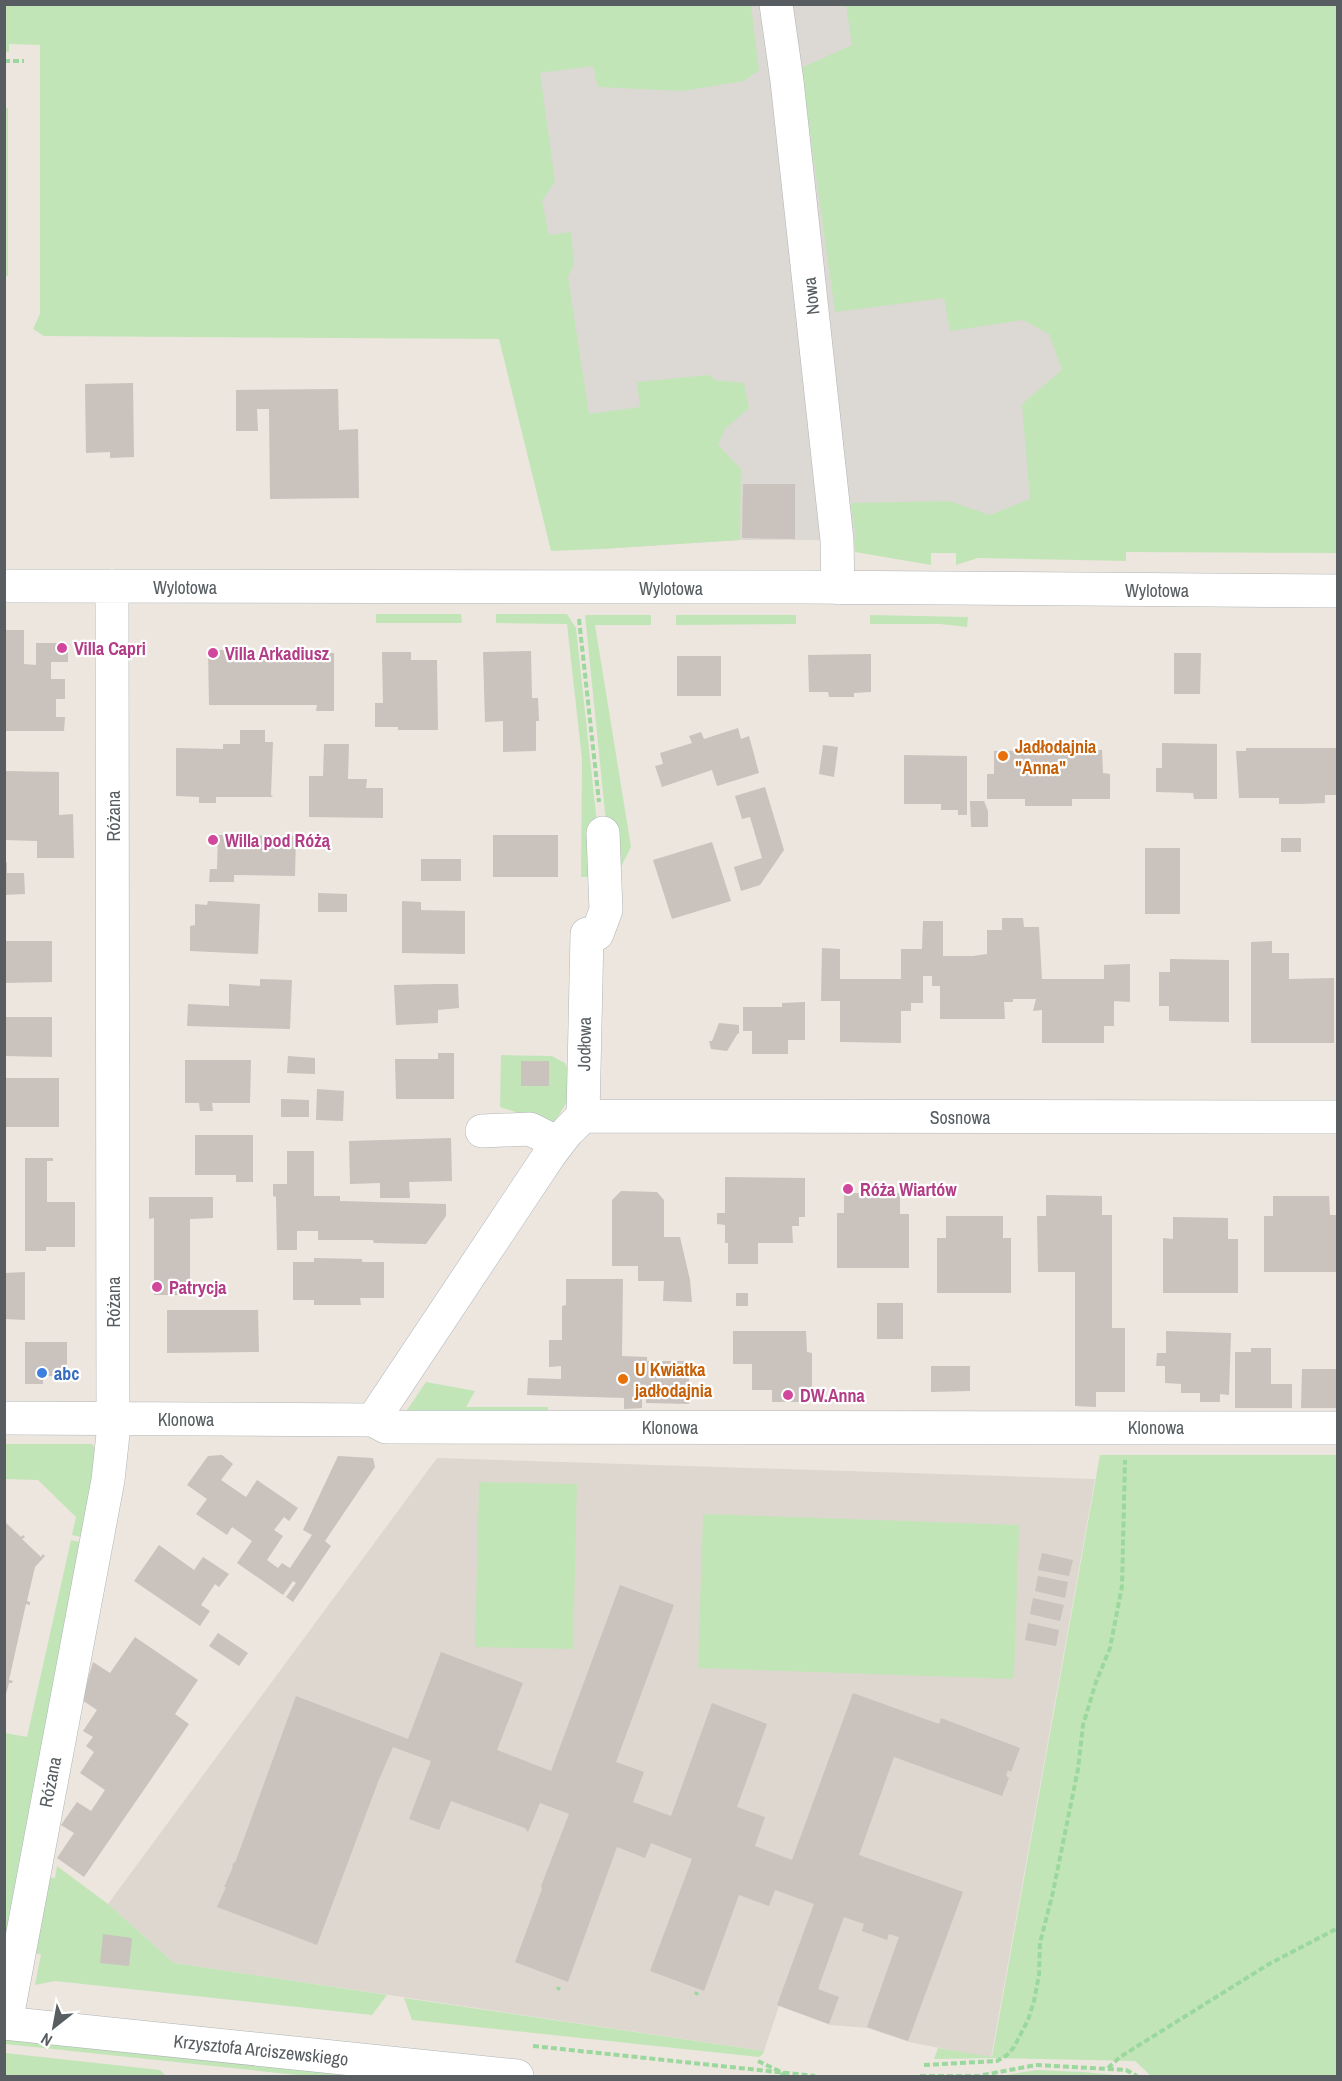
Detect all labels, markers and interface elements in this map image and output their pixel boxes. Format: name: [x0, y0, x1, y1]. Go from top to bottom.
street label: Nowa: [797, 276, 825, 316]
street label: Wylotowa: [153, 575, 217, 600]
street label: Wylotowa: [639, 576, 703, 601]
street label: Wylotowa: [1125, 578, 1189, 603]
place label: Villa Capri: [74, 636, 146, 661]
marker: Villa Capri: [55, 641, 69, 655]
place label: Villa Arkadiusz: [225, 641, 330, 666]
marker: Villa Arkadiusz: [206, 646, 220, 660]
place label: Jadłodajnia "Anna": [1015, 734, 1097, 780]
marker: Jadłodajnia "Anna": [996, 749, 1010, 763]
street label: Różana: [101, 791, 126, 841]
place label: Willa pod Różą: [225, 828, 331, 853]
marker: Willa pod Różą: [206, 833, 220, 847]
street label: Jodłowa: [571, 1017, 597, 1071]
street label: Sosnowa: [930, 1105, 990, 1130]
place label: Róża Wiartów: [860, 1177, 957, 1202]
marker: Róża Wiartów: [841, 1182, 855, 1196]
place label: Patrycja: [169, 1275, 227, 1300]
street label: Różana: [101, 1277, 126, 1327]
marker: Patrycja: [150, 1280, 164, 1294]
place label: U Kwiatka jadłodajnia: [634, 1357, 713, 1403]
place label: abc: [54, 1361, 79, 1386]
marker: abc: [35, 1366, 49, 1380]
marker: U Kwiatka jadłodajnia: [616, 1372, 630, 1386]
place label: DW.Anna: [800, 1383, 866, 1408]
marker: DW.Anna: [781, 1388, 795, 1402]
street label: Klonowa: [158, 1407, 214, 1432]
street label: Klonowa: [642, 1415, 698, 1440]
street label: Klonowa: [1128, 1415, 1184, 1440]
street label: Różana: [33, 1755, 67, 1809]
north arrow: [24, 1997, 84, 2057]
text: N: [37, 2028, 56, 2052]
street label: Krzysztofa Arciszewskiego: [172, 2028, 350, 2072]

